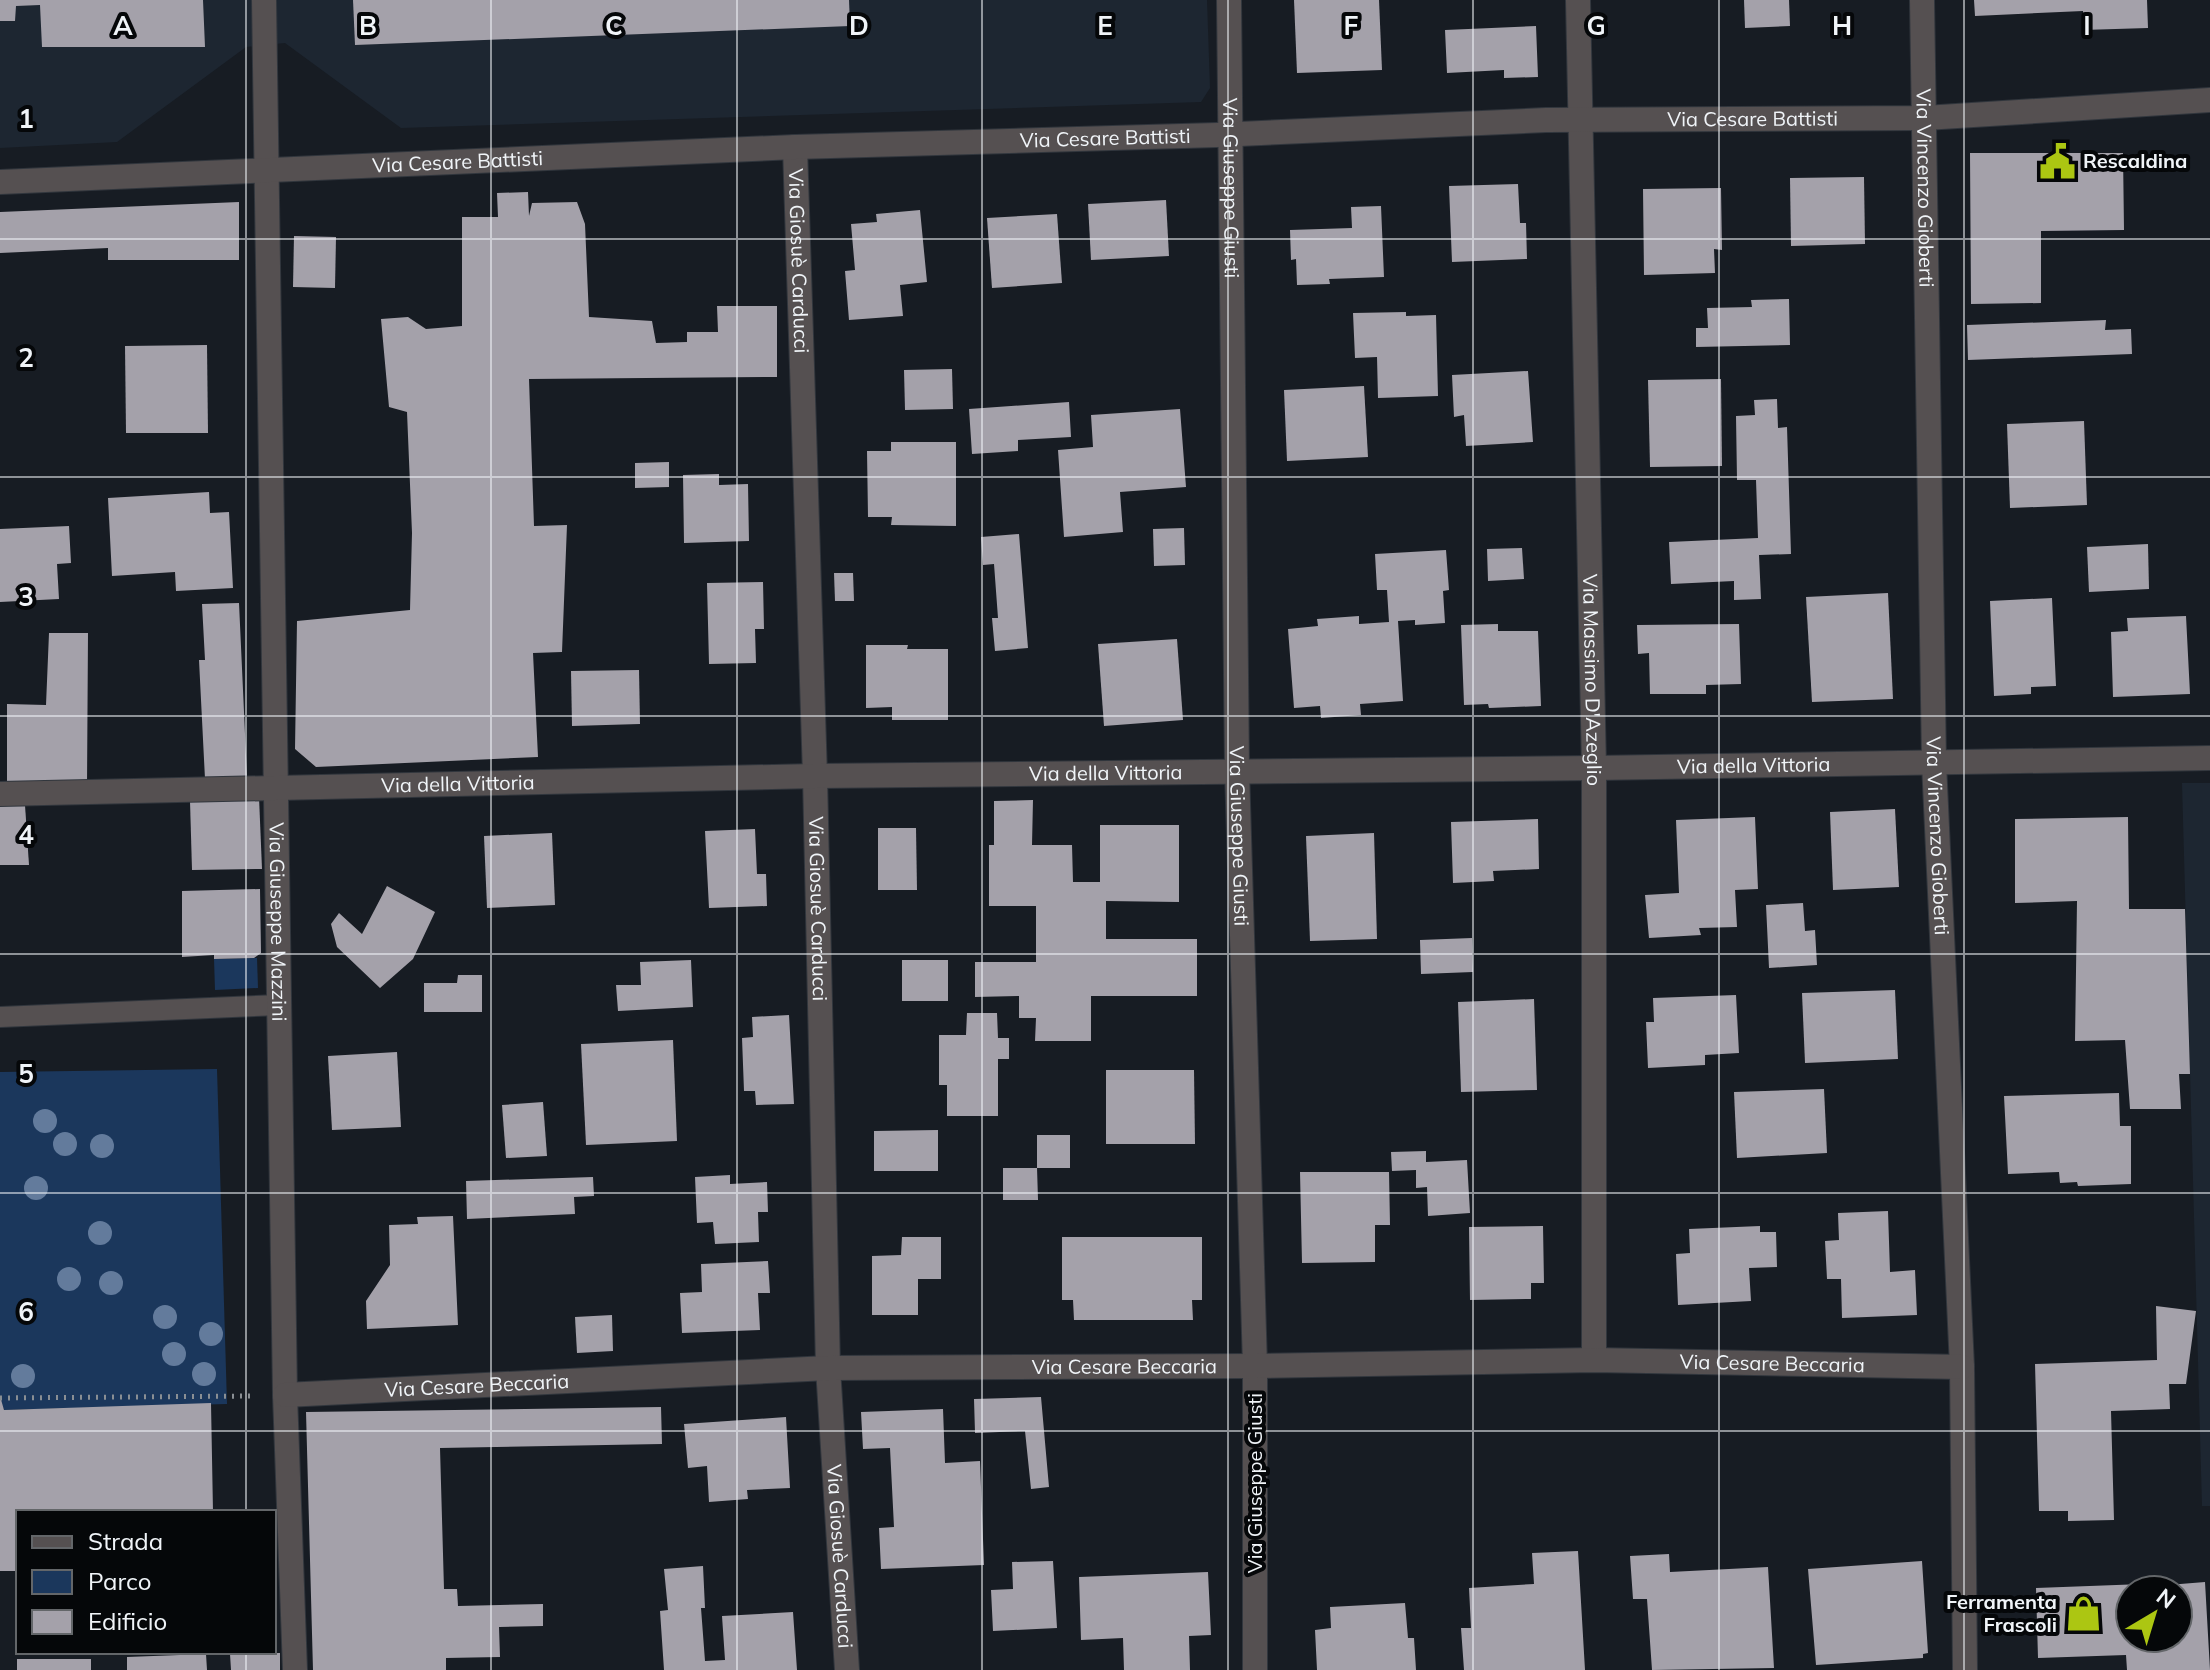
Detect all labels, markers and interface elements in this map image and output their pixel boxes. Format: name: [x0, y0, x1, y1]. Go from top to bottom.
text: A: [113, 9, 133, 42]
text: B: [359, 9, 377, 42]
text: C: [605, 9, 623, 42]
text: D: [849, 9, 869, 42]
text: E: [1097, 9, 1113, 42]
text: F: [1344, 9, 1359, 42]
text: G: [1586, 9, 1606, 42]
text: H: [1832, 9, 1852, 42]
text: I: [2083, 9, 2091, 42]
street label: Via Vincenzo Gioberti: [1911, 88, 1940, 288]
street label: Via Giuseppe Giusti: [1218, 98, 1245, 278]
text: 1: [18, 102, 34, 135]
street label: Via Cesare Battisti: [1667, 105, 1838, 131]
street label: Via Cesare Battisti: [1019, 123, 1191, 153]
public building icon: Rescaldina: [2038, 142, 2076, 180]
street label: Via Cesare Battisti: [372, 145, 543, 178]
place label: Rescaldina: [2083, 148, 2187, 173]
street label: Via Giosuè Carducci: [784, 168, 815, 354]
text: 2: [18, 341, 34, 374]
street label: Via Massimo D'Azeglio: [1578, 574, 1607, 786]
text: 3: [18, 580, 34, 613]
street label: Via Vincenzo Gioberti: [1922, 736, 1955, 936]
street label: Via Giuseppe Giusti: [1225, 746, 1255, 926]
street label: Via della Vittoria: [1677, 751, 1831, 779]
street label: Via della Vittoria: [1029, 759, 1183, 786]
street label: Via della Vittoria: [381, 769, 535, 798]
street label: Via Giosuè Carducci: [804, 816, 833, 1001]
text: 4: [18, 818, 34, 851]
street label: Via Giuseppe Mazzini: [264, 822, 292, 1022]
text: 5: [18, 1057, 34, 1090]
text: 6: [18, 1295, 34, 1328]
street label: Via Cesare Beccaria: [1679, 1349, 1865, 1377]
street label: Via Cesare Beccaria: [1032, 1353, 1217, 1379]
street label: Via Cesare Beccaria: [384, 1368, 570, 1402]
street label: Via Giuseppe Giusti: [1242, 1393, 1267, 1573]
street label: Via Giosuè Carducci: [822, 1463, 859, 1649]
legend: [16, 1510, 276, 1654]
text: Strada: [88, 1526, 163, 1556]
text: Parco: [88, 1566, 151, 1596]
north arrow: [2114, 1574, 2194, 1654]
text: N: [2151, 1582, 2181, 1614]
place label: Ferramenta Frascoli: [1946, 1589, 2057, 1637]
shop icon: Ferramenta Frascoli: [2064, 1595, 2102, 1633]
text: Edificio: [88, 1606, 167, 1636]

